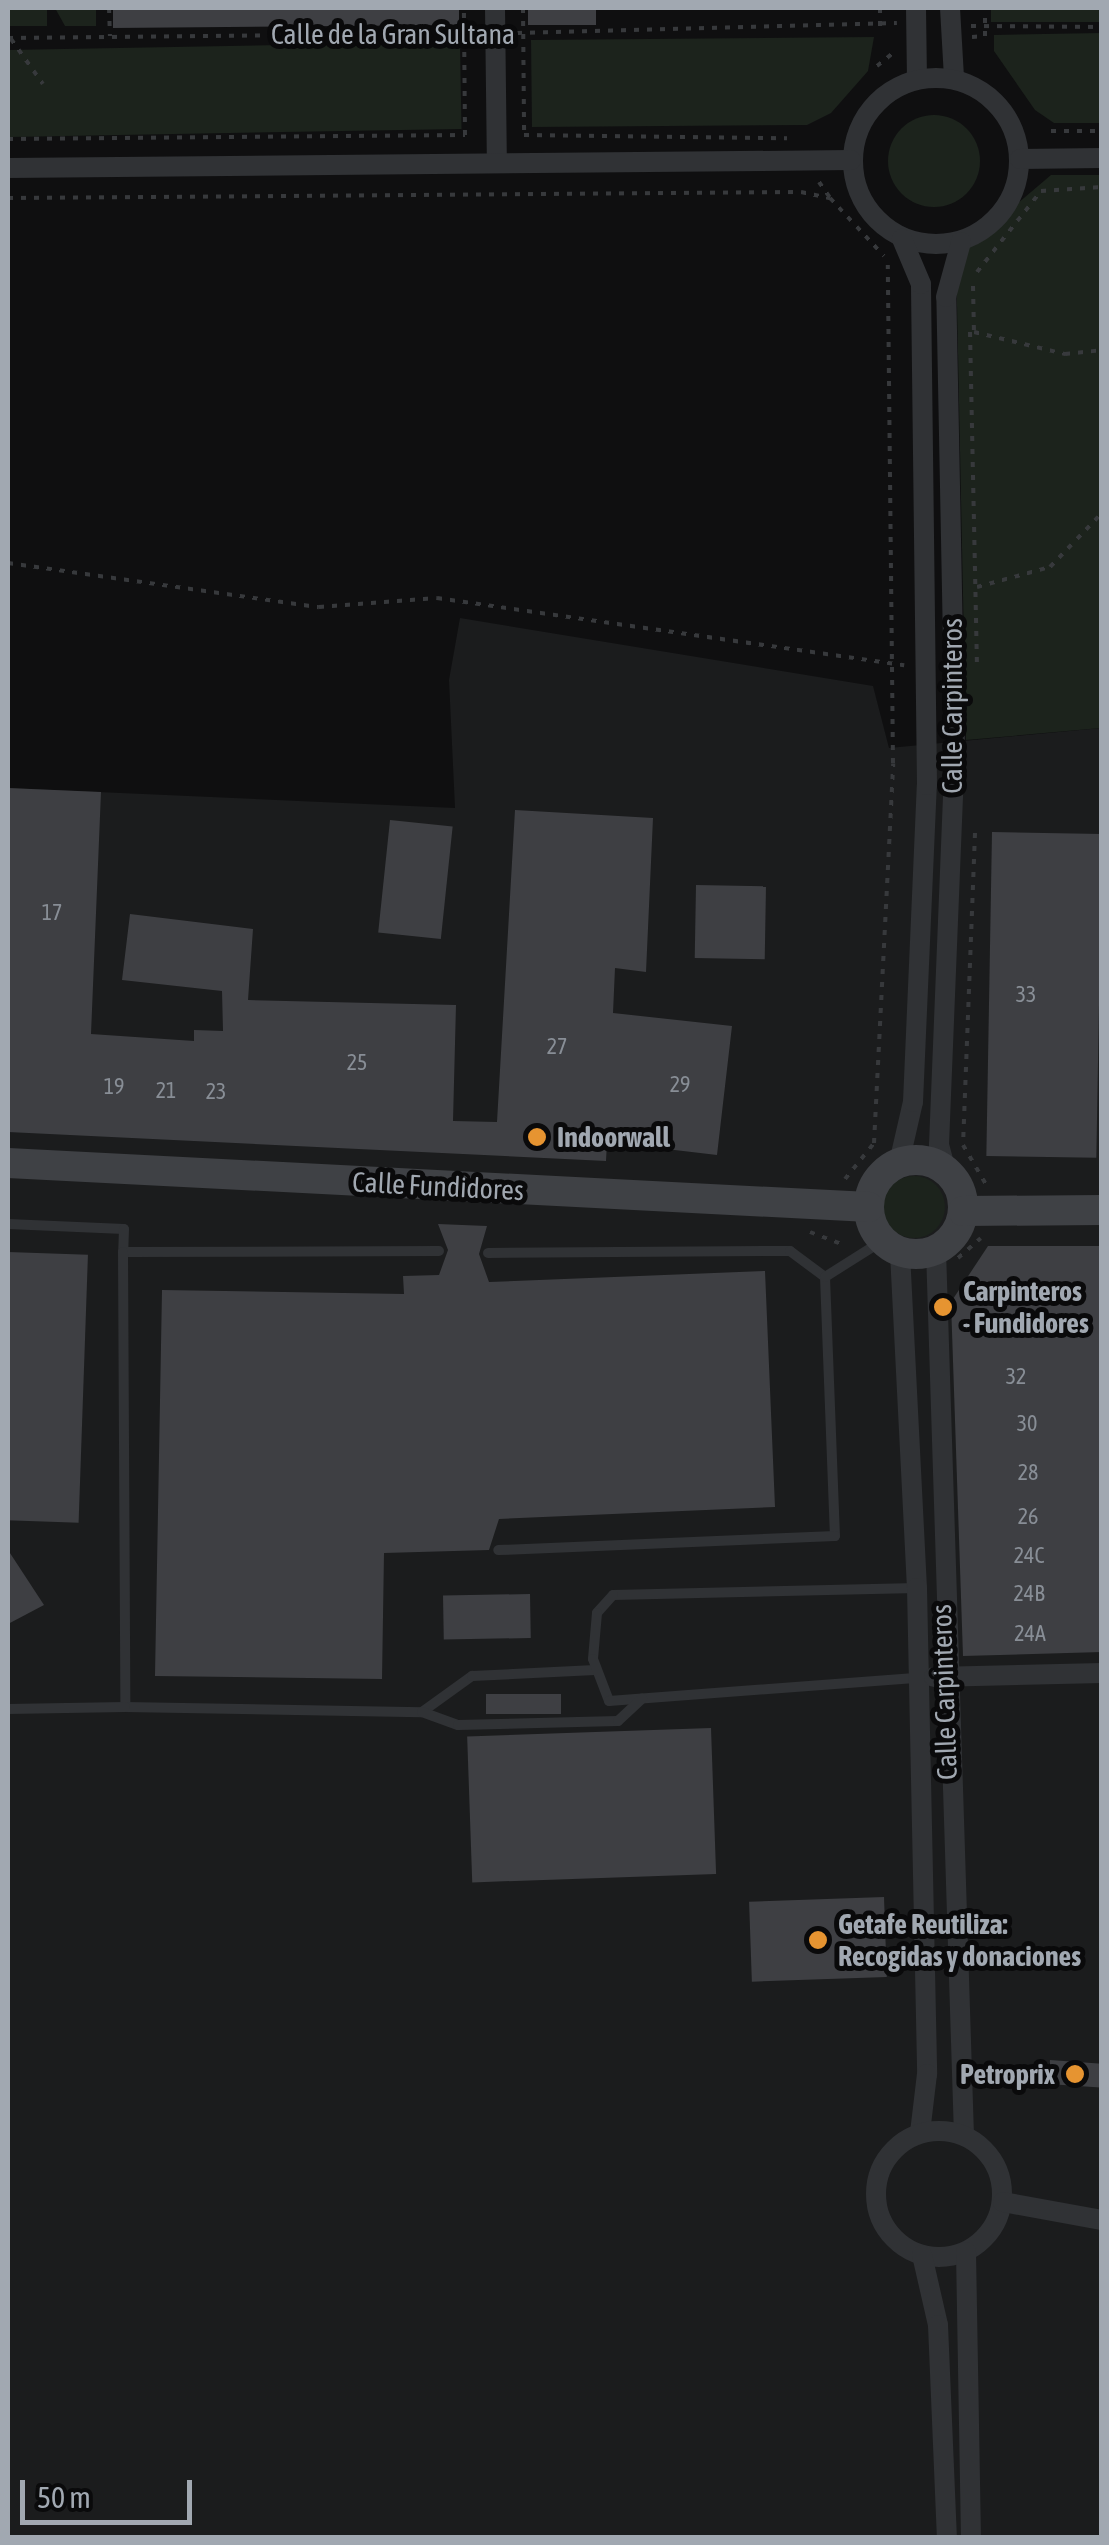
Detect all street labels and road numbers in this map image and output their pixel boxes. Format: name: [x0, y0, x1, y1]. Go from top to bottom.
street label: Calle de la Gran Sultana: [271, 17, 515, 51]
street label: Calle Carpinteros: [935, 618, 969, 794]
street label: Calle Fundidores: [351, 1165, 525, 1207]
street label: Calle Carpinteros: [924, 1604, 964, 1780]

